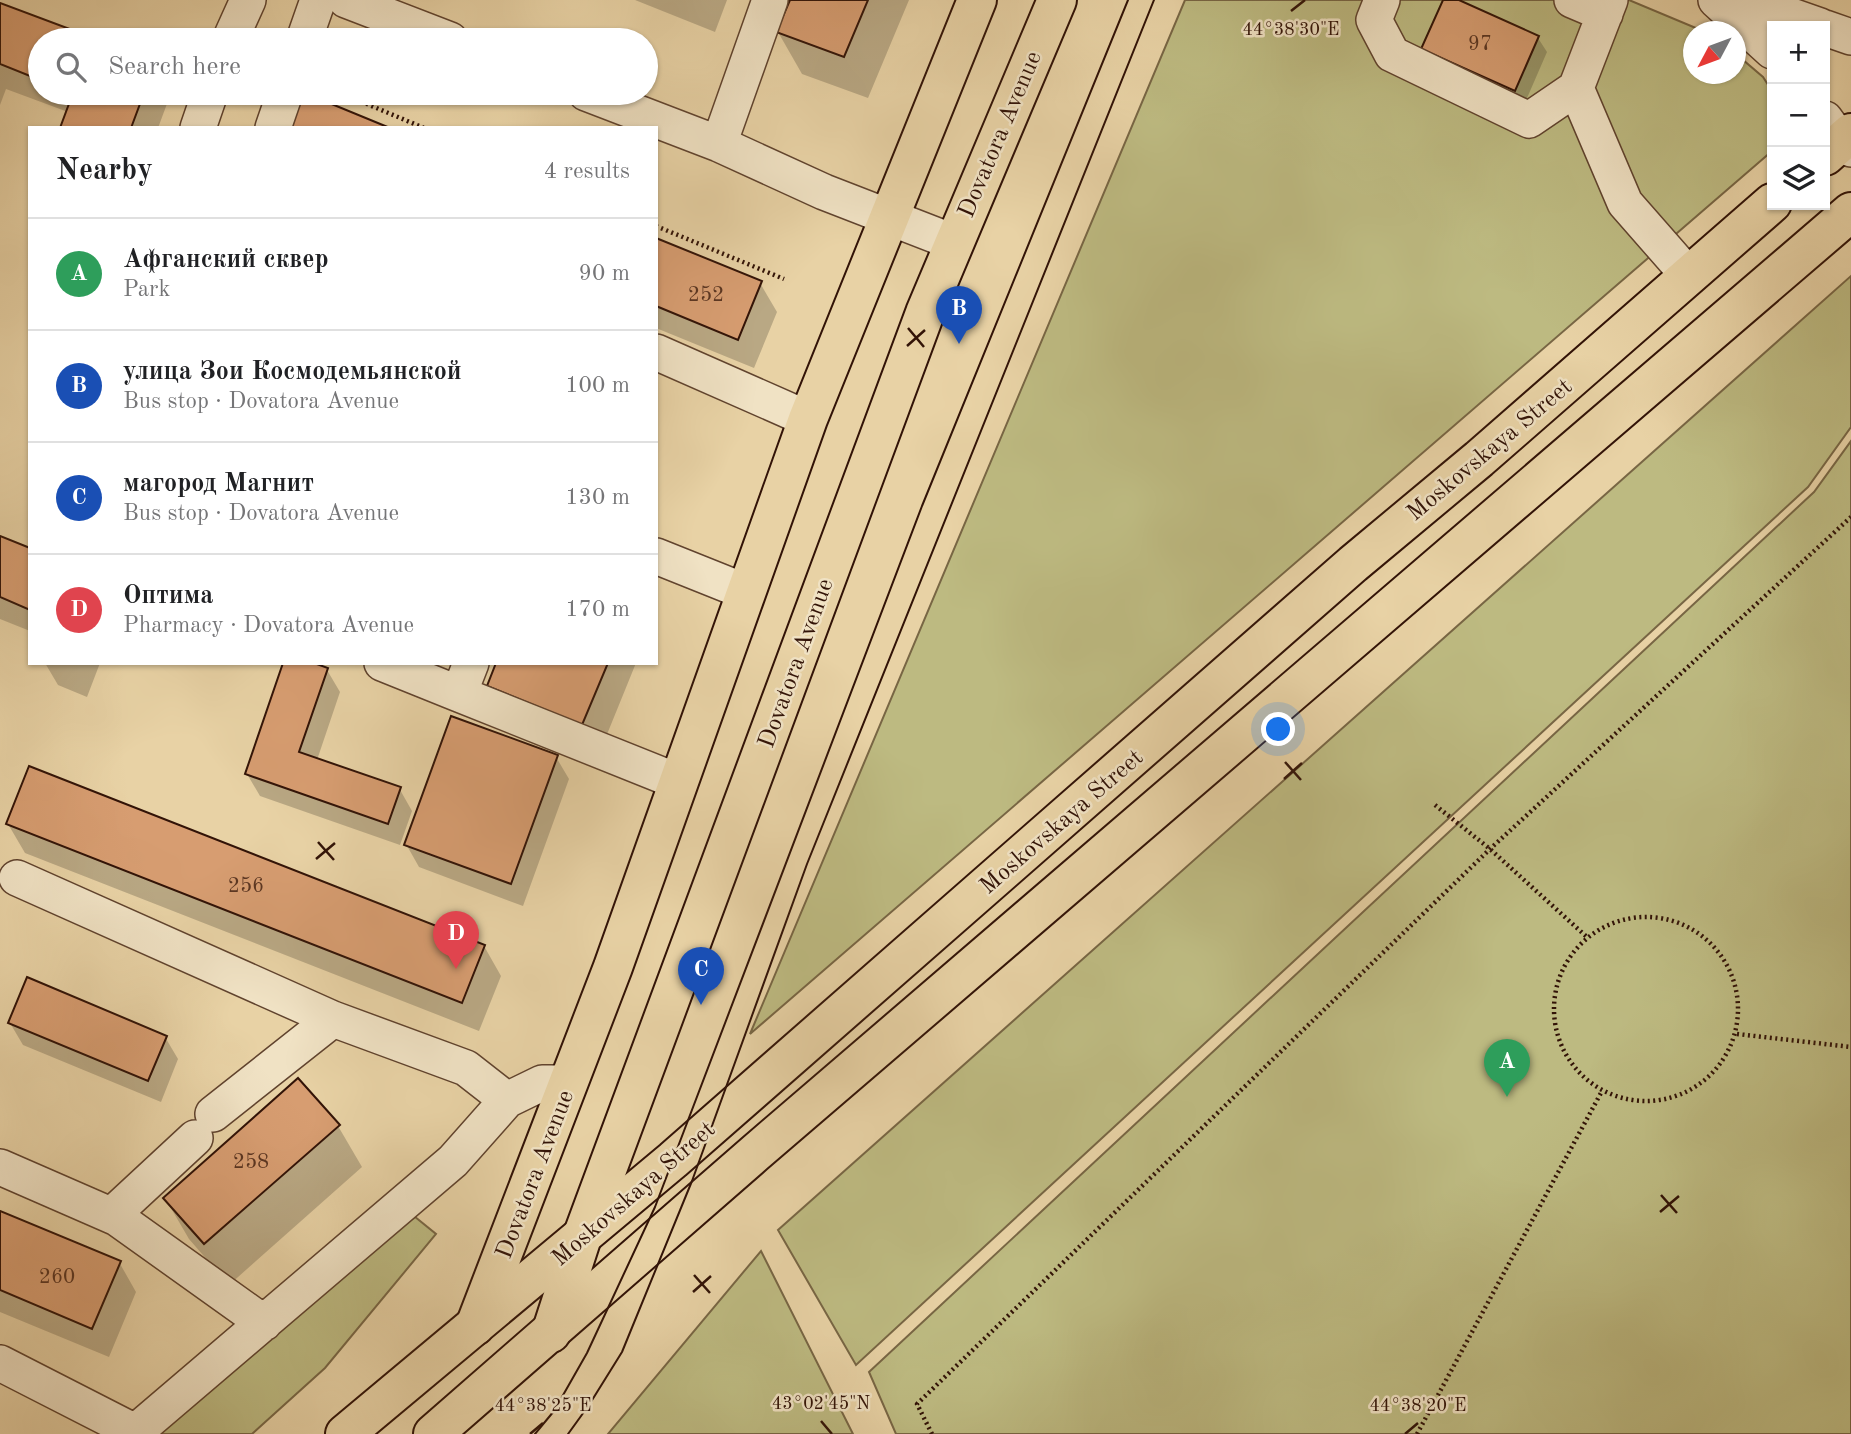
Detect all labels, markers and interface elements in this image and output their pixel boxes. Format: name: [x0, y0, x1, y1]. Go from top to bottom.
text: 44°38'30"E: [1243, 21, 1339, 39]
north arrow: [1683, 21, 1746, 84]
map controls: [1767, 21, 1830, 210]
button: +: [1767, 21, 1830, 84]
search box: [28, 28, 658, 105]
house number: 97: [1468, 34, 1492, 55]
icon: search: [52, 48, 90, 86]
street label: Dovatora Avenue: [955, 48, 1047, 222]
text: Search here: [108, 54, 241, 80]
button: −: [1767, 84, 1830, 147]
button: layers: [1767, 147, 1830, 210]
text: Nearby: [56, 156, 153, 186]
text: 4 results: [544, 160, 630, 183]
text: Афганский сквер: [123, 247, 329, 273]
text: A: [70, 262, 88, 285]
text: 90 m: [579, 262, 630, 285]
text: Park: [123, 278, 170, 301]
house number: 252: [688, 285, 724, 306]
pin: B: [936, 286, 982, 344]
text: улица Зои Космодемьянской: [123, 359, 462, 385]
text: B: [71, 374, 87, 397]
text: 100 m: [565, 374, 630, 397]
street label: Moskovskaya Street: [1403, 375, 1577, 526]
text: Bus stop · Dovatora Avenue: [123, 390, 399, 413]
text: магород Магнит: [123, 471, 314, 497]
text: C: [71, 486, 87, 509]
text: 130 m: [565, 486, 630, 509]
text: Bus stop · Dovatora Avenue: [123, 502, 399, 525]
street label: Dovatora Avenue: [755, 576, 839, 752]
text: Оптима: [123, 583, 214, 609]
text: D: [70, 598, 88, 621]
text: 170 m: [565, 598, 630, 621]
text: Pharmacy · Dovatora Avenue: [123, 614, 414, 637]
your location: [1261, 712, 1295, 746]
street label: Moskovskaya Street: [976, 746, 1148, 899]
house number: 256: [228, 876, 264, 897]
pin: D: [433, 911, 479, 969]
pin: C: [678, 947, 724, 1005]
pin: A: [1484, 1039, 1530, 1097]
street label: Dovatora Avenue: [493, 1087, 579, 1262]
street label: Moskovskaya Street: [548, 1118, 720, 1271]
house number: 258: [233, 1152, 269, 1173]
house number: 260: [39, 1267, 75, 1288]
text: 43°02'45"N: [772, 1395, 870, 1413]
text: 44°38'25"E: [495, 1397, 591, 1415]
text: 44°38'20"E: [1370, 1397, 1466, 1415]

